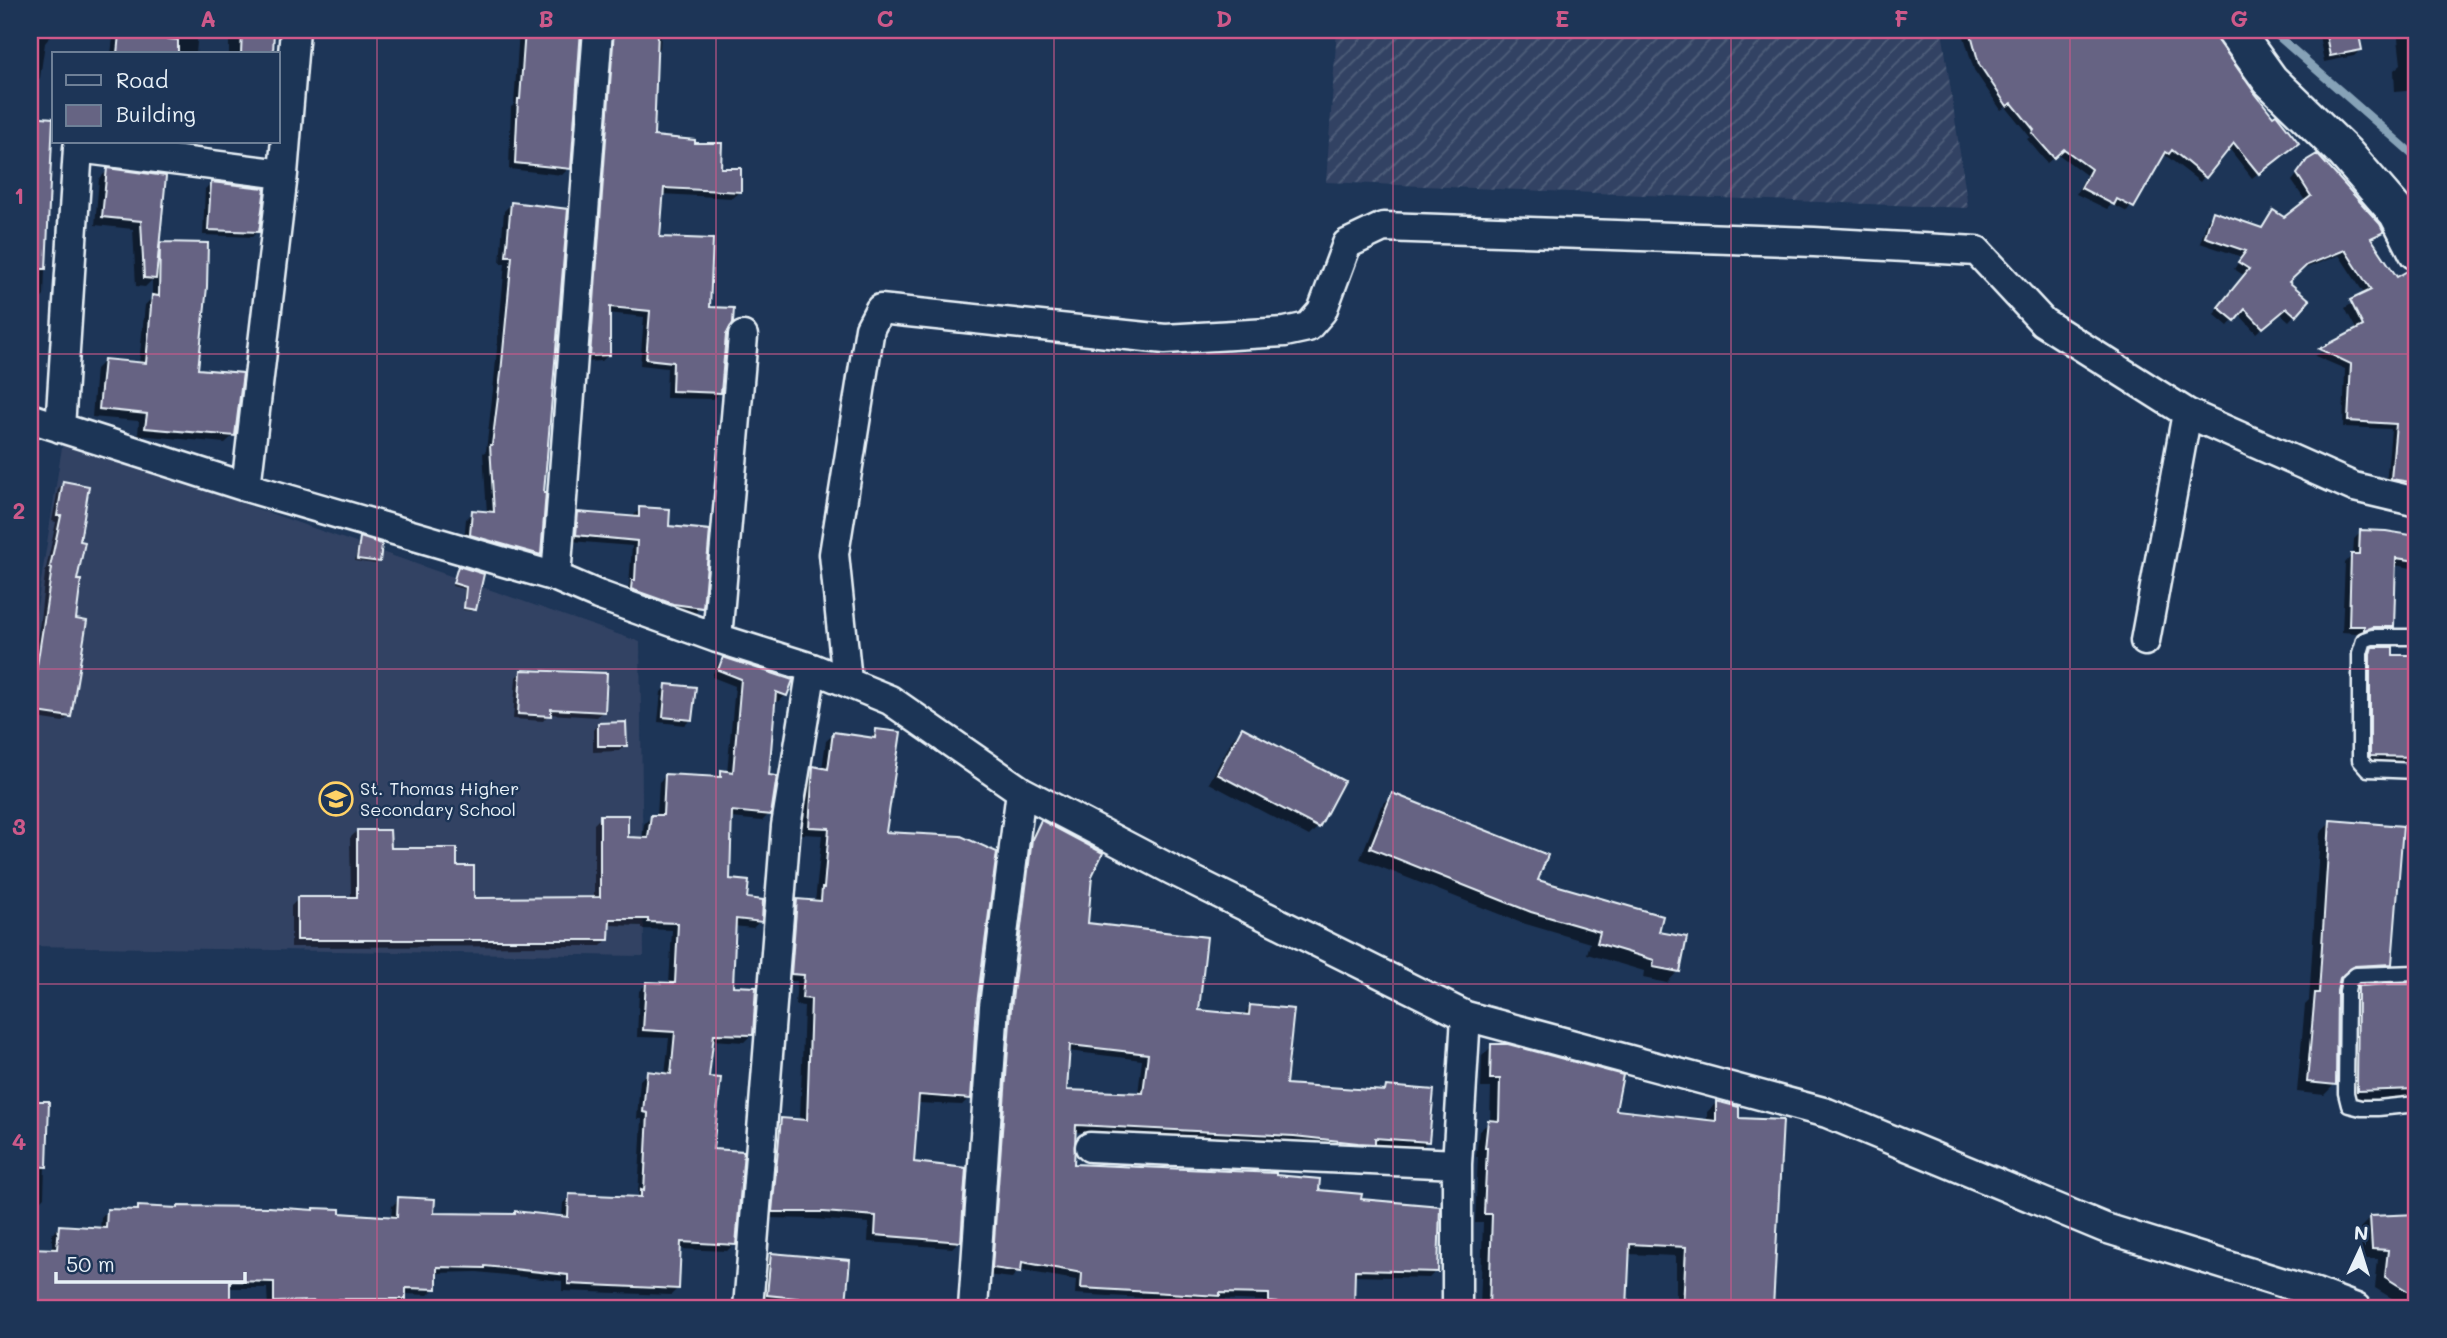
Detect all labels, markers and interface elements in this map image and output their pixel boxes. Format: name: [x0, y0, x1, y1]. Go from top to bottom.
text: A: [200, 3, 216, 33]
text: B: [538, 3, 554, 33]
text: C: [876, 3, 894, 33]
text: D: [1216, 3, 1232, 33]
text: E: [1555, 3, 1569, 33]
text: F: [1894, 3, 1908, 33]
text: G: [2230, 3, 2248, 33]
legend: [52, 52, 280, 144]
text: Road: [116, 66, 168, 93]
text: Building: [116, 100, 196, 127]
text: 1: [14, 180, 24, 210]
text: 2: [13, 495, 25, 525]
place label: St. Thomas Higher Secondary School: [360, 776, 519, 821]
school or university icon: St. Thomas Higher Secondary School: [317, 780, 355, 818]
text: 3: [12, 811, 26, 841]
text: 4: [12, 1126, 26, 1156]
north arrow: [2324, 1216, 2394, 1286]
text: N: [2353, 1220, 2369, 1246]
scale bar: [56, 1240, 245, 1284]
text: 50 m: [66, 1250, 115, 1277]

